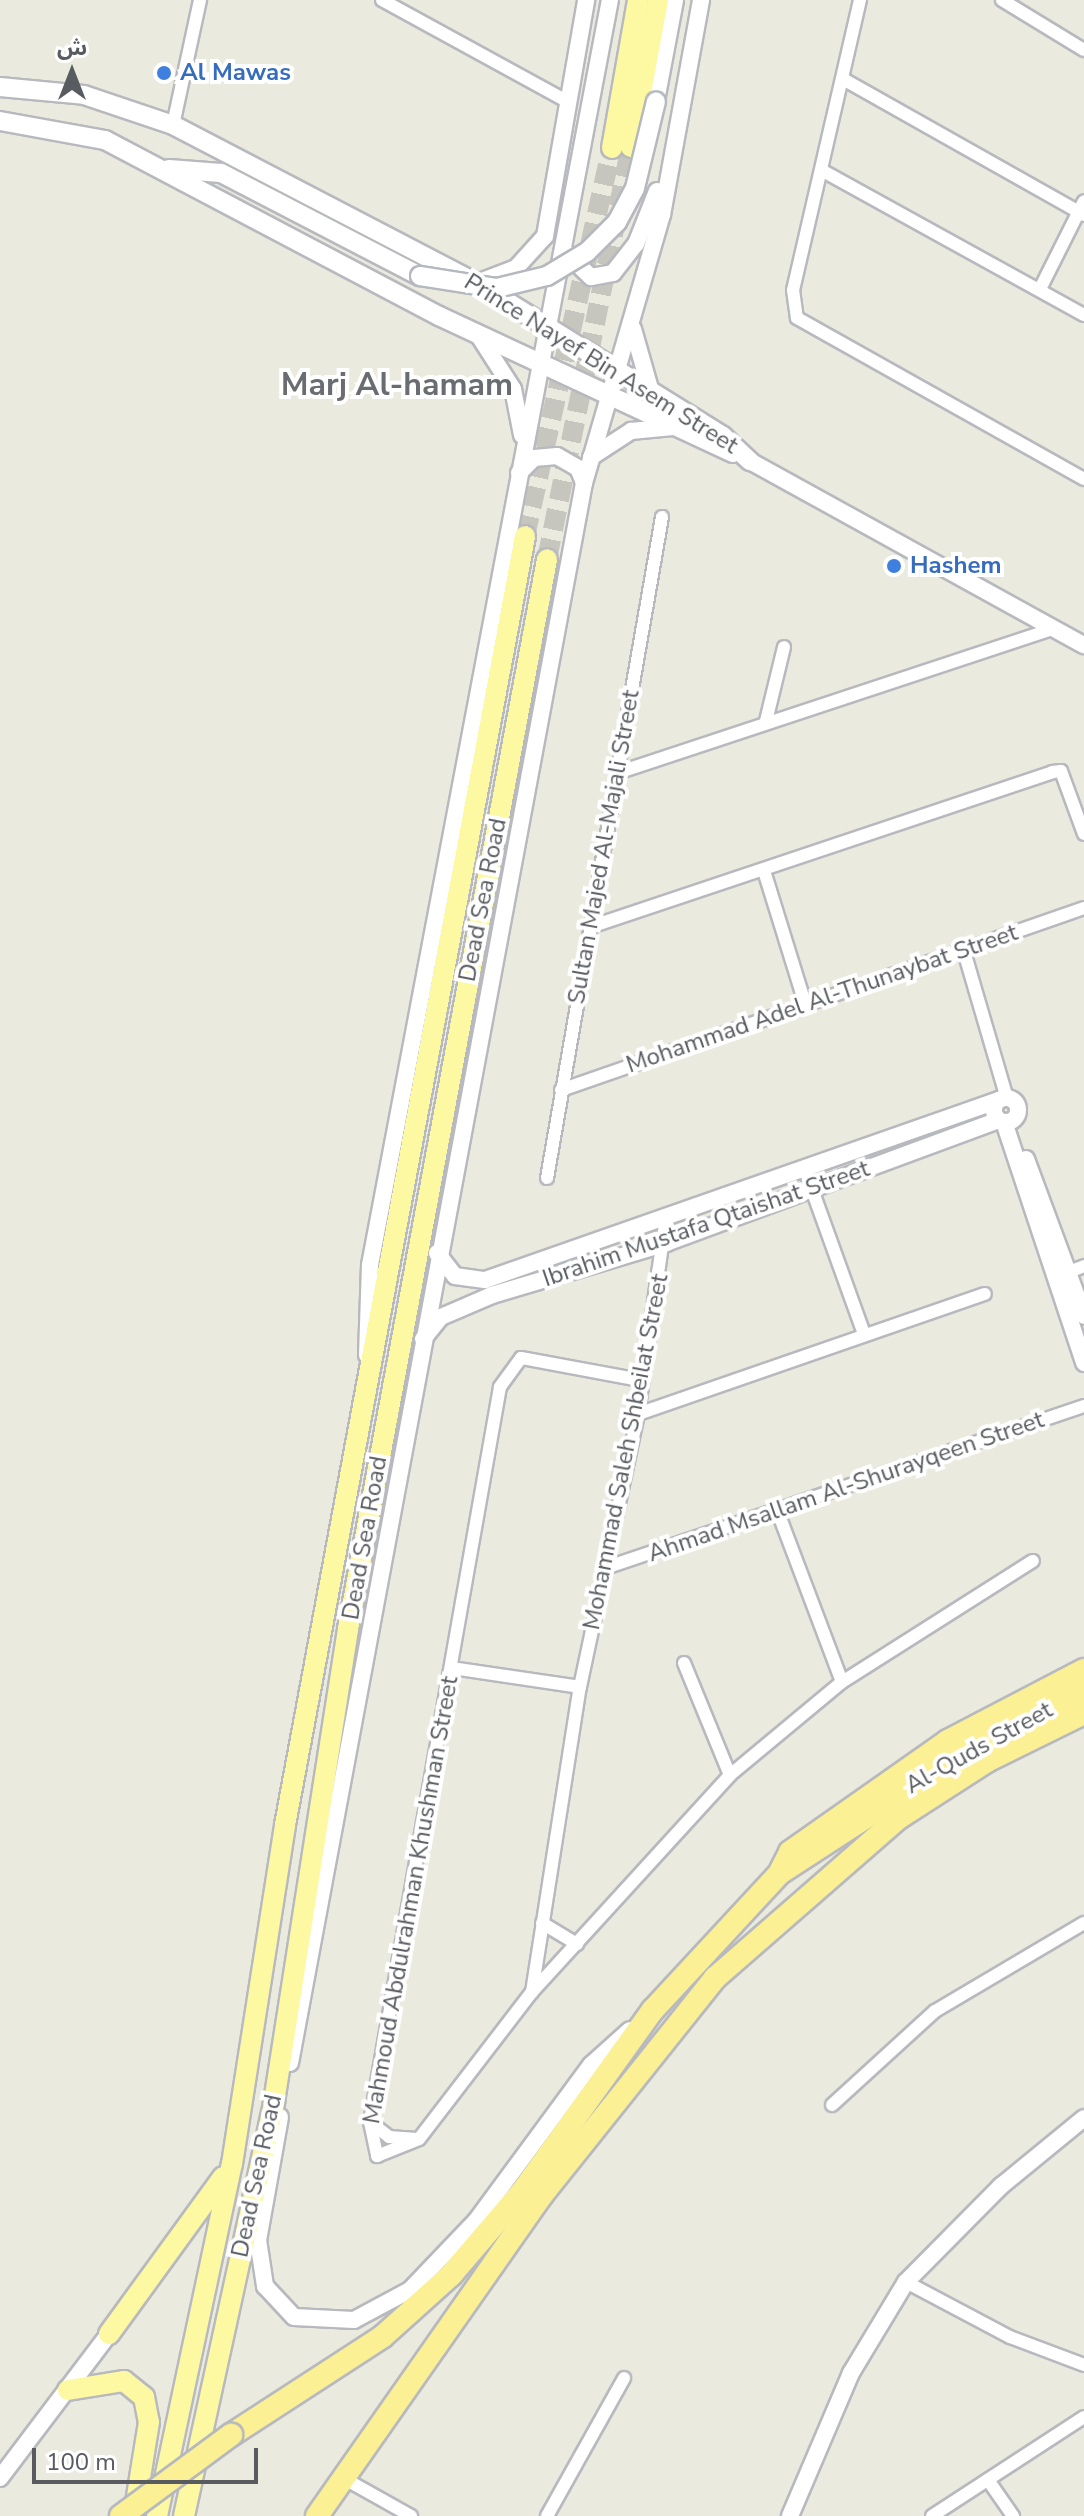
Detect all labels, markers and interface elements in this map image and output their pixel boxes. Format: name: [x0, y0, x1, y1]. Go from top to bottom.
north arrow: [32, 32, 112, 112]
text: ش: [57, 33, 87, 63]
place label: Al Mawas: [180, 59, 291, 87]
marker: Al Mawas: [155, 64, 173, 82]
street label: Prince Nayef Bin Asem Street: [459, 268, 743, 460]
district label: Marj Al-hamam: [281, 366, 513, 404]
place label: Hashem: [910, 552, 1001, 580]
marker: Hashem: [885, 557, 903, 575]
street label: Sultan Majed Al-Majali Street: [562, 688, 646, 1006]
street label: Dead Sea Road: [453, 816, 513, 984]
street label: Mohammad Adel Al-Thunaybat Street: [623, 918, 1021, 1080]
street label: Ibrahim Mustafa Qtaishat Street: [539, 1154, 873, 1294]
street label: Mohammad Saleh Shbeilat Street: [577, 1272, 675, 1632]
street label: Ahmad Msallam Al-Shurayqeen Street: [644, 1406, 1048, 1568]
street label: Dead Sea Road: [336, 1454, 394, 1622]
street label: Mahmoud Abdulrahman Khushman Street: [357, 1674, 465, 2126]
street label: Al-Quds Street: [900, 1696, 1058, 1800]
street label: Dead Sea Road: [226, 2092, 288, 2260]
scale bar: [36, 2432, 262, 2482]
text: 100 m: [46, 2446, 116, 2478]

